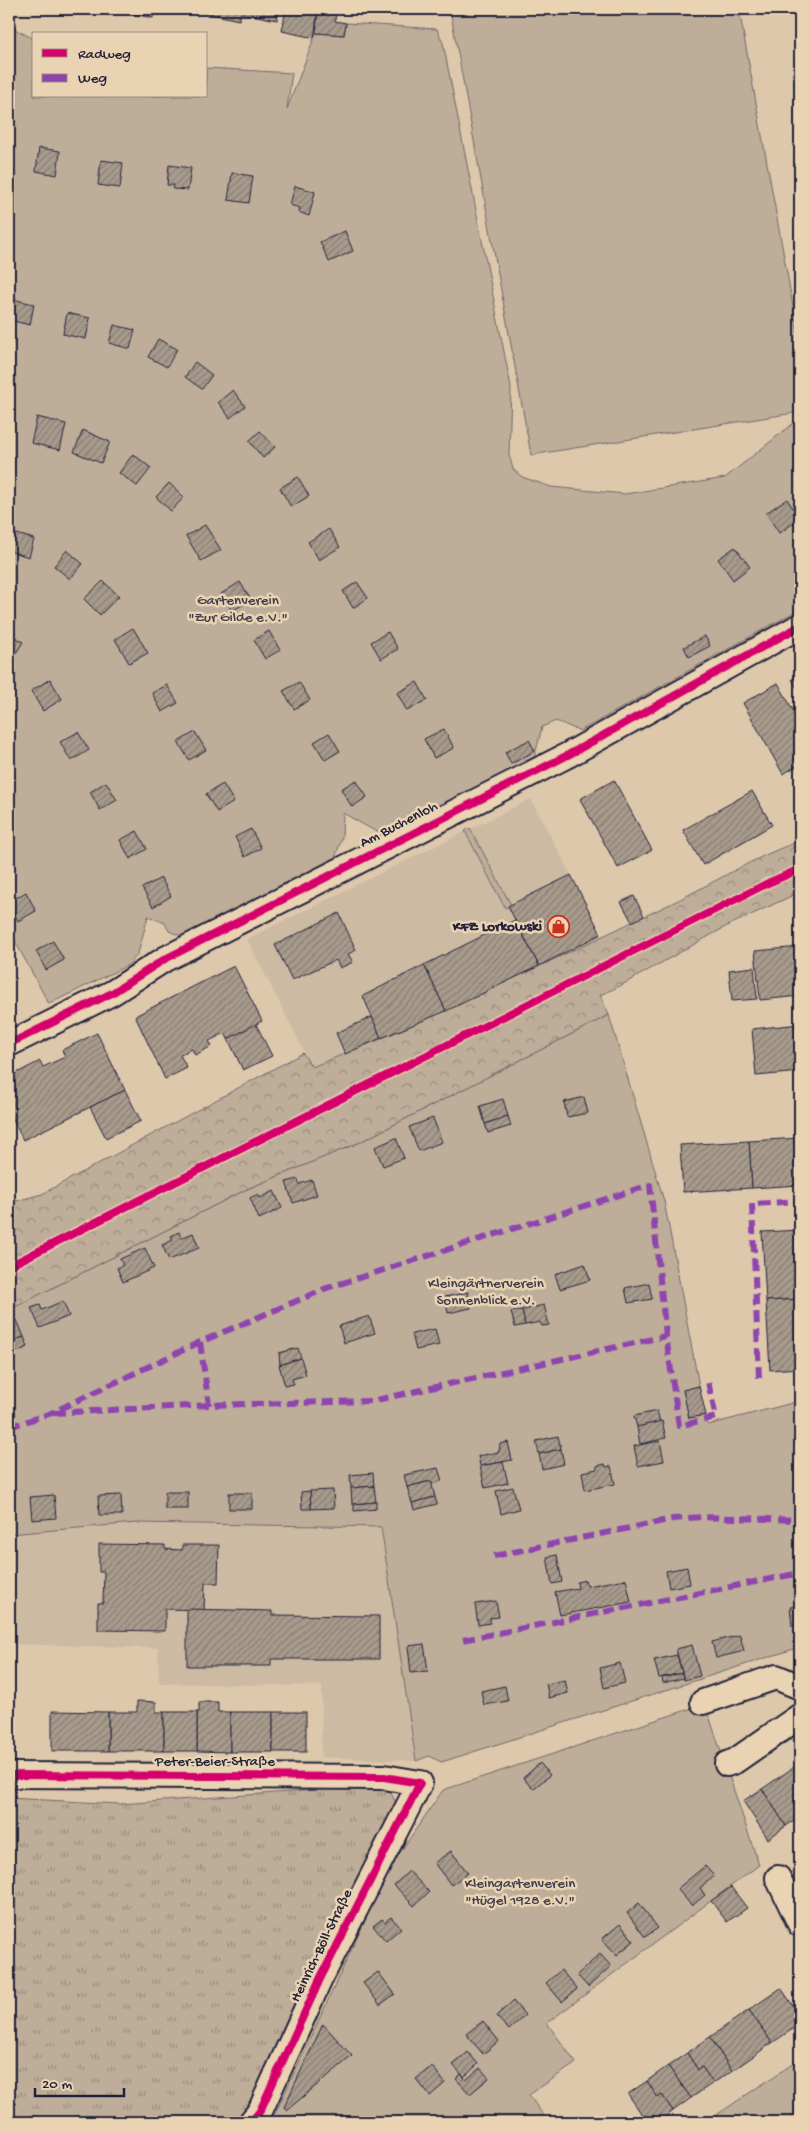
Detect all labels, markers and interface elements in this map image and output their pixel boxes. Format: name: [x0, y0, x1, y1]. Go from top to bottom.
legend: [32, 32, 208, 98]
text: Radweg: [78, 46, 131, 64]
text: Weg: [78, 70, 107, 88]
park label: Gartenverein "Zur Gilde e.V.": [188, 592, 288, 627]
street label: Am Buchenloh: [357, 798, 441, 852]
shop icon: KFZ Lorkowski: [546, 915, 570, 939]
place label: KFZ Lorkowski: [452, 918, 542, 936]
park label: Kleingärtnerverein Sonnenblick e.V.: [428, 1275, 544, 1310]
street label: Peter-Beier-Straße: [154, 1753, 275, 1771]
park label: Kleingartenverein "Hügel 1928 e.V.": [465, 1875, 575, 1910]
street label: Heinrich-Böll-Straße: [287, 1886, 357, 2005]
scale bar: [35, 2066, 124, 2098]
text: 20 m: [42, 2076, 72, 2094]

